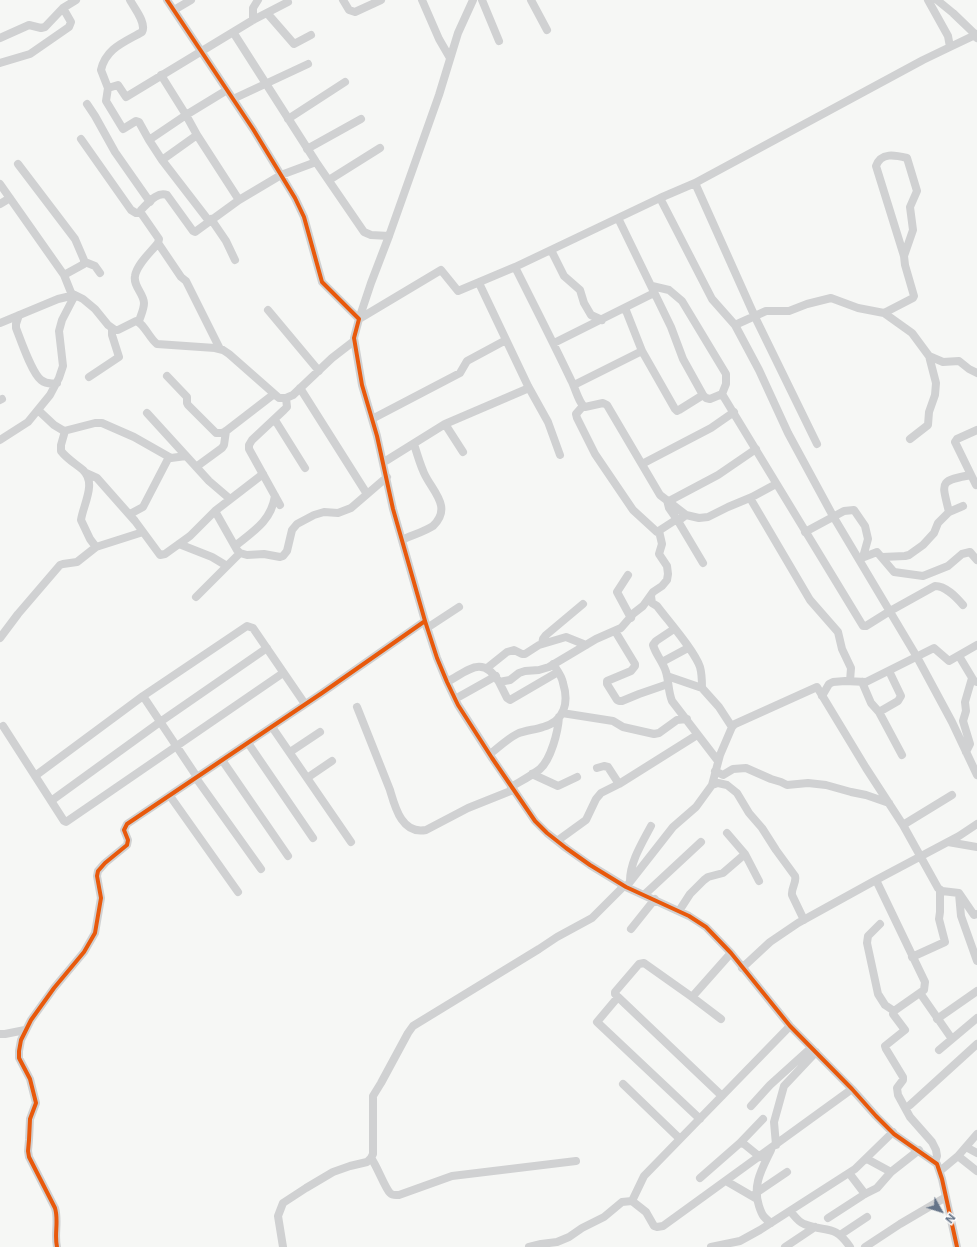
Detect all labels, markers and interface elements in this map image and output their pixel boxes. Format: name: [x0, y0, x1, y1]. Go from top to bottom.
north arrow: [921, 1191, 961, 1231]
text: N: [942, 1211, 958, 1226]

